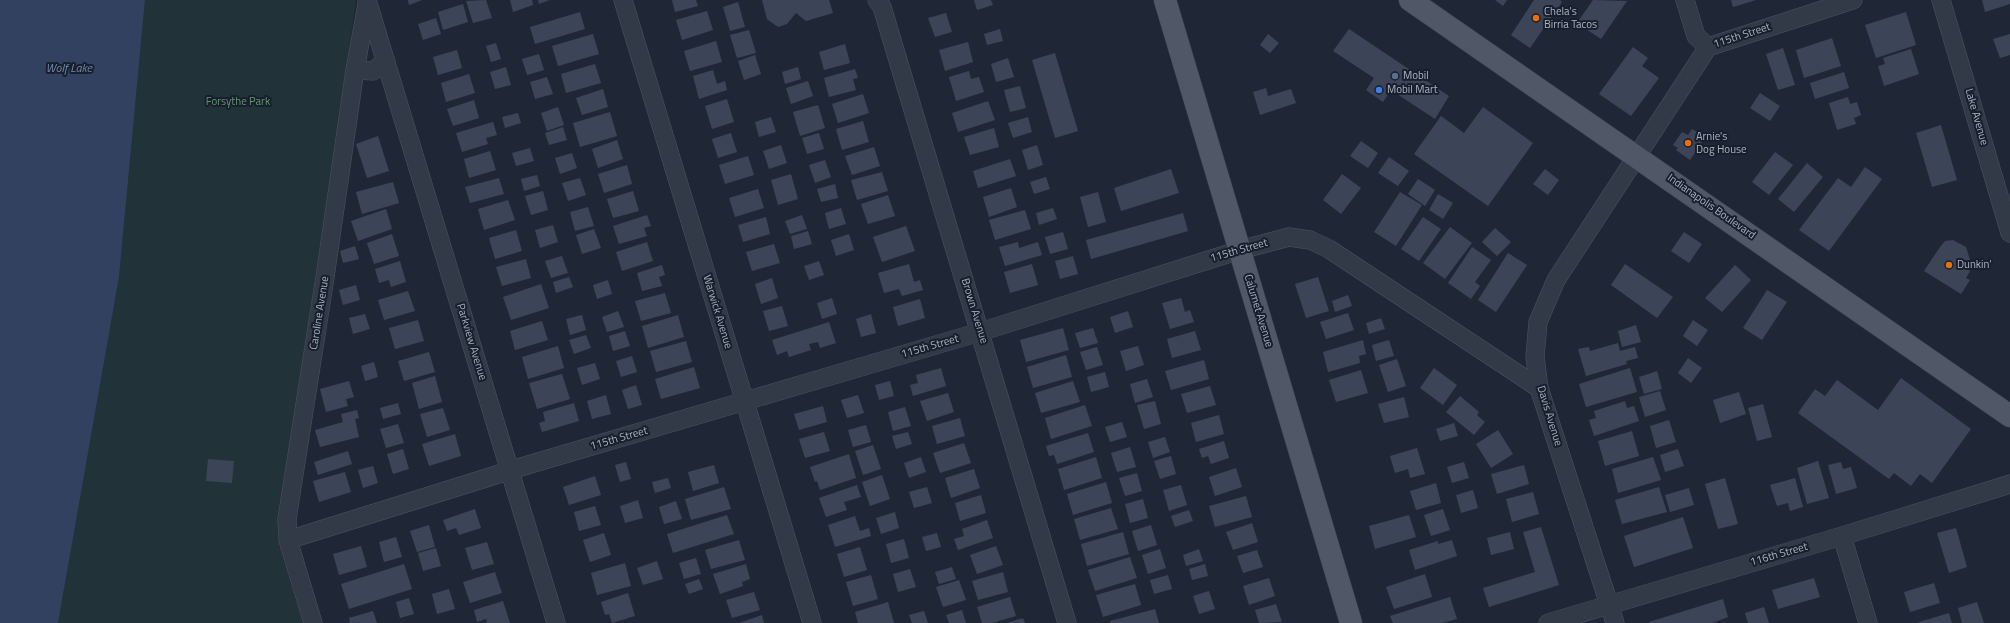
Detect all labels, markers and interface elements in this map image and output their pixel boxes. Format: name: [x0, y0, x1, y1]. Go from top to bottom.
place label: Chela's Birria Tacos: [1544, 5, 1597, 31]
marker: Chela's Birria Tacos: [1531, 13, 1541, 23]
street label: 115th Street: [1712, 21, 1772, 51]
water label: Wolf Lake: [46, 62, 92, 76]
place label: Mobil: [1403, 69, 1429, 83]
marker: Mobil: [1390, 71, 1400, 81]
place label: Mobil Mart: [1387, 83, 1438, 97]
marker: Mobil Mart: [1374, 85, 1384, 95]
street label: Lake Avenue: [1962, 87, 1990, 147]
park label: Forsythe Park: [206, 95, 270, 109]
place label: Arnie's Dog House: [1696, 130, 1747, 156]
marker: Arnie's Dog House: [1683, 138, 1693, 148]
street label: Indianapolis Boulevard: [1664, 172, 1758, 242]
street label: 115th Street: [1209, 237, 1269, 265]
place label: Dunkin': [1957, 258, 1992, 272]
marker: Dunkin': [1944, 260, 1954, 270]
street label: Warwick Avenue: [699, 273, 735, 351]
street label: Calumet Avenue: [1241, 273, 1275, 349]
street label: Caroline Avenue: [308, 275, 332, 351]
street label: Brown Avenue: [958, 277, 990, 345]
street label: Parkview Avenue: [453, 302, 489, 382]
street label: 115th Street: [900, 333, 960, 361]
street label: Davis Avenue: [1534, 384, 1564, 448]
street label: 115th Street: [589, 425, 649, 453]
street label: 116th Street: [1749, 541, 1809, 569]

